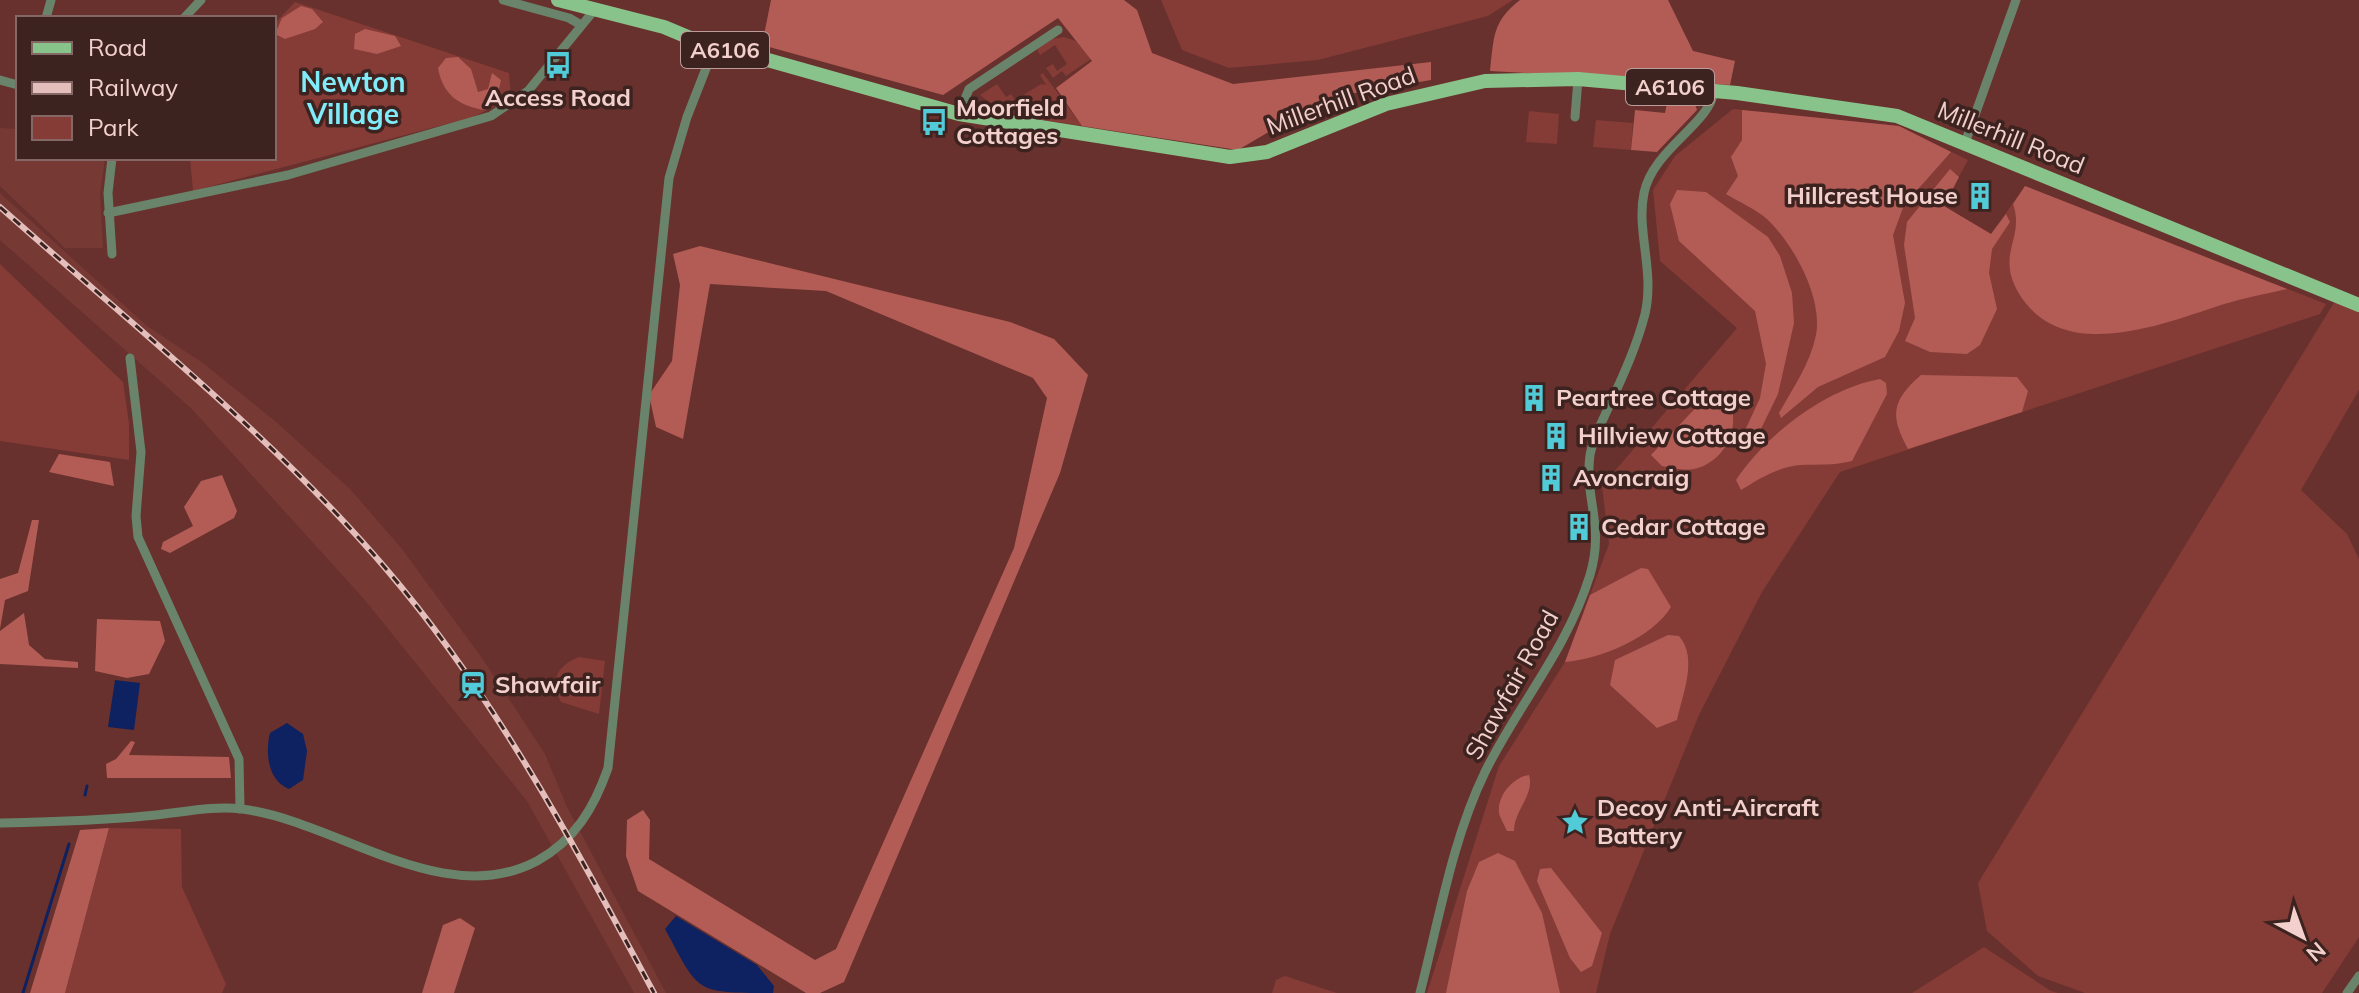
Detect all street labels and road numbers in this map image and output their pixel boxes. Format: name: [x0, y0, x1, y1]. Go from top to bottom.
road number: A6106: [681, 32, 769, 68]
street label: Millerhill Road: [1262, 59, 1419, 141]
road number: A6106: [1626, 69, 1714, 105]
street label: Millerhill Road: [1934, 94, 2089, 180]
street label: Shawfair Road: [1458, 605, 1565, 764]

